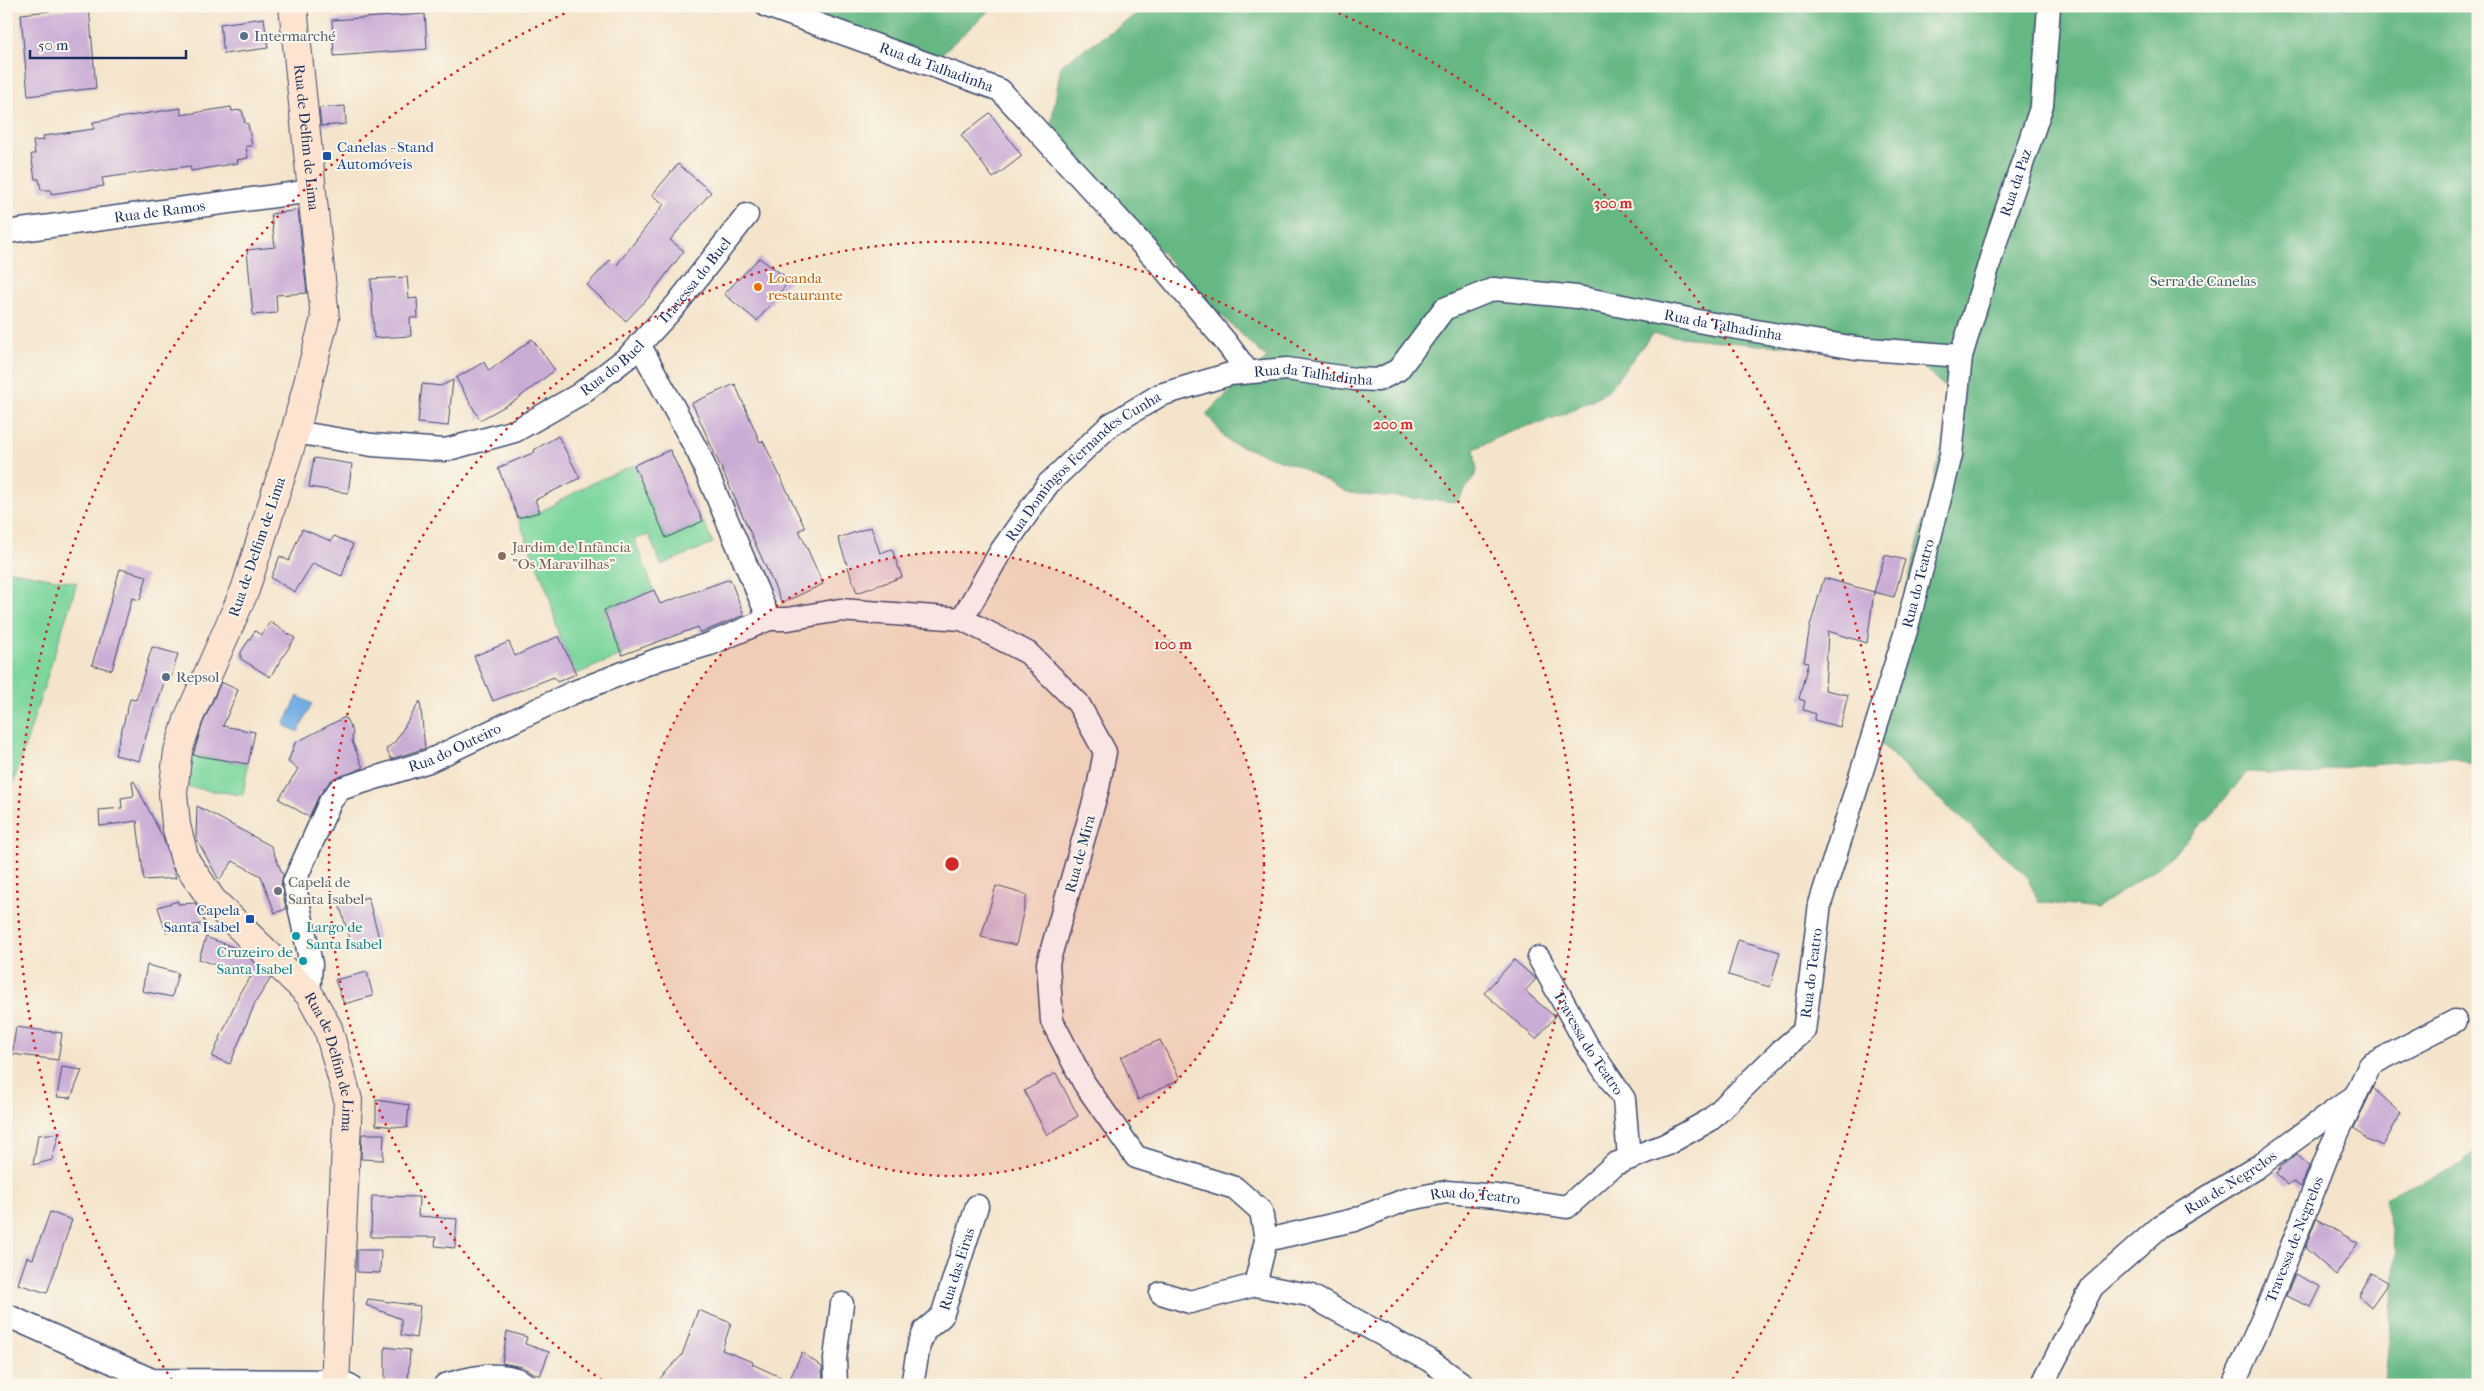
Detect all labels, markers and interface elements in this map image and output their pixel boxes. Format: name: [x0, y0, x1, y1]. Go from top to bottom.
place label: Intermarché: [254, 27, 336, 45]
scale bar: [30, 28, 186, 60]
marker: Intermarché: [238, 30, 250, 42]
text: 50 m: [38, 36, 69, 54]
street label: Rua da Talhadinha: [877, 38, 997, 96]
street label: Rua de Delfim de Lima: [290, 63, 323, 212]
place label: Canelas - Stand Automóveis: [336, 138, 435, 173]
street label: Rua da Paz: [1996, 146, 2036, 219]
marker: Canelas - Stand Automóveis: [321, 150, 333, 162]
text: 300 m: [1594, 194, 1633, 212]
street label: Rua de Ramos: [113, 196, 207, 226]
street label: Travessa do Buel: [654, 234, 735, 328]
place label: Locanda restaurante: [768, 269, 843, 304]
park label: Serra de Canelas: [2150, 272, 2257, 290]
marker: Locanda restaurante: [752, 281, 764, 293]
street label: Rua da Talhadinha: [1663, 305, 1785, 345]
street label: Rua do Buel: [576, 336, 648, 400]
street label: Rua da Talhadinha: [1253, 360, 1374, 389]
street label: Rua Domingos Fernandes Cunha: [1002, 387, 1165, 545]
text: 200 m: [1373, 415, 1413, 433]
street label: Rua de Delfim de Lima: [225, 474, 290, 619]
street label: Rua do Teatro: [1898, 537, 1938, 630]
place label: Jardim de Infância "Os Maravilhas": [511, 538, 632, 573]
marker: Jardim de Infância "Os Maravilhas": [496, 550, 508, 562]
text: 100 m: [1154, 635, 1192, 653]
place label: Repsol: [176, 668, 219, 686]
marker: Repsol: [160, 671, 172, 683]
street label: Rua do Outeiro: [406, 719, 504, 776]
street label: Rua de Mira: [1061, 812, 1099, 895]
centre of rings: [943, 855, 961, 873]
place label: Capela de Santa Isabel: [288, 873, 364, 908]
marker: Capela de Santa Isabel: [272, 885, 284, 897]
place label: Capela Santa Isabel: [164, 901, 241, 936]
marker: Capela Santa Isabel: [244, 913, 256, 925]
place label: Largo de Santa Isabel: [306, 918, 382, 953]
street label: Rua do Teatro: [1797, 927, 1826, 1019]
marker: Largo de Santa Isabel: [290, 930, 302, 942]
place label: Cruzeiro de Santa Isabel: [217, 943, 294, 978]
marker: Cruzeiro de Santa Isabel: [297, 955, 309, 967]
street label: Travessa do Teatro: [1550, 987, 1628, 1099]
street label: Rua de Delfim de Lima: [301, 989, 357, 1134]
street label: Rua de Negrelos: [2181, 1147, 2280, 1218]
street label: Travessa de Negrelos: [2261, 1173, 2328, 1305]
street label: Rua do Teatro: [1428, 1183, 1522, 1209]
street label: Rua das Eiras: [935, 1225, 979, 1313]

